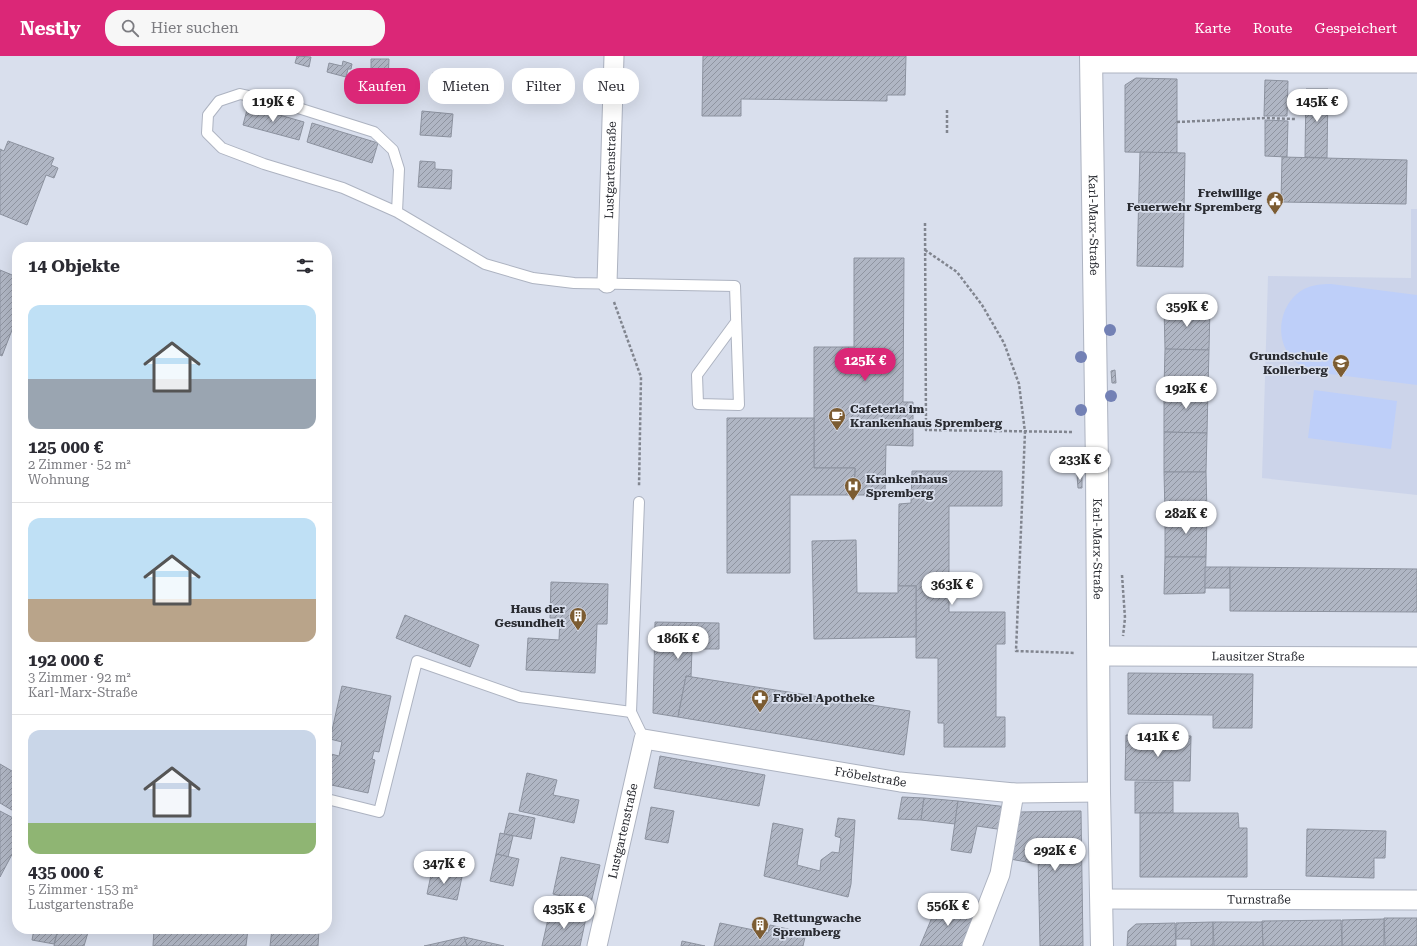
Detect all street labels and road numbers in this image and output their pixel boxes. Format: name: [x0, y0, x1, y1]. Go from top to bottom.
street label: Lustgartenstraße: [602, 121, 619, 219]
street label: Karl-Marx-Straße: [1086, 174, 1101, 276]
street label: Karl-Marx-Straße: [1090, 498, 1105, 600]
street label: Lausitzer Straße: [1211, 649, 1305, 664]
street label: Fröbelstraße: [833, 764, 908, 790]
street label: Lustgartenstraße: [605, 781, 641, 880]
street label: Turnstraße: [1227, 892, 1291, 907]

